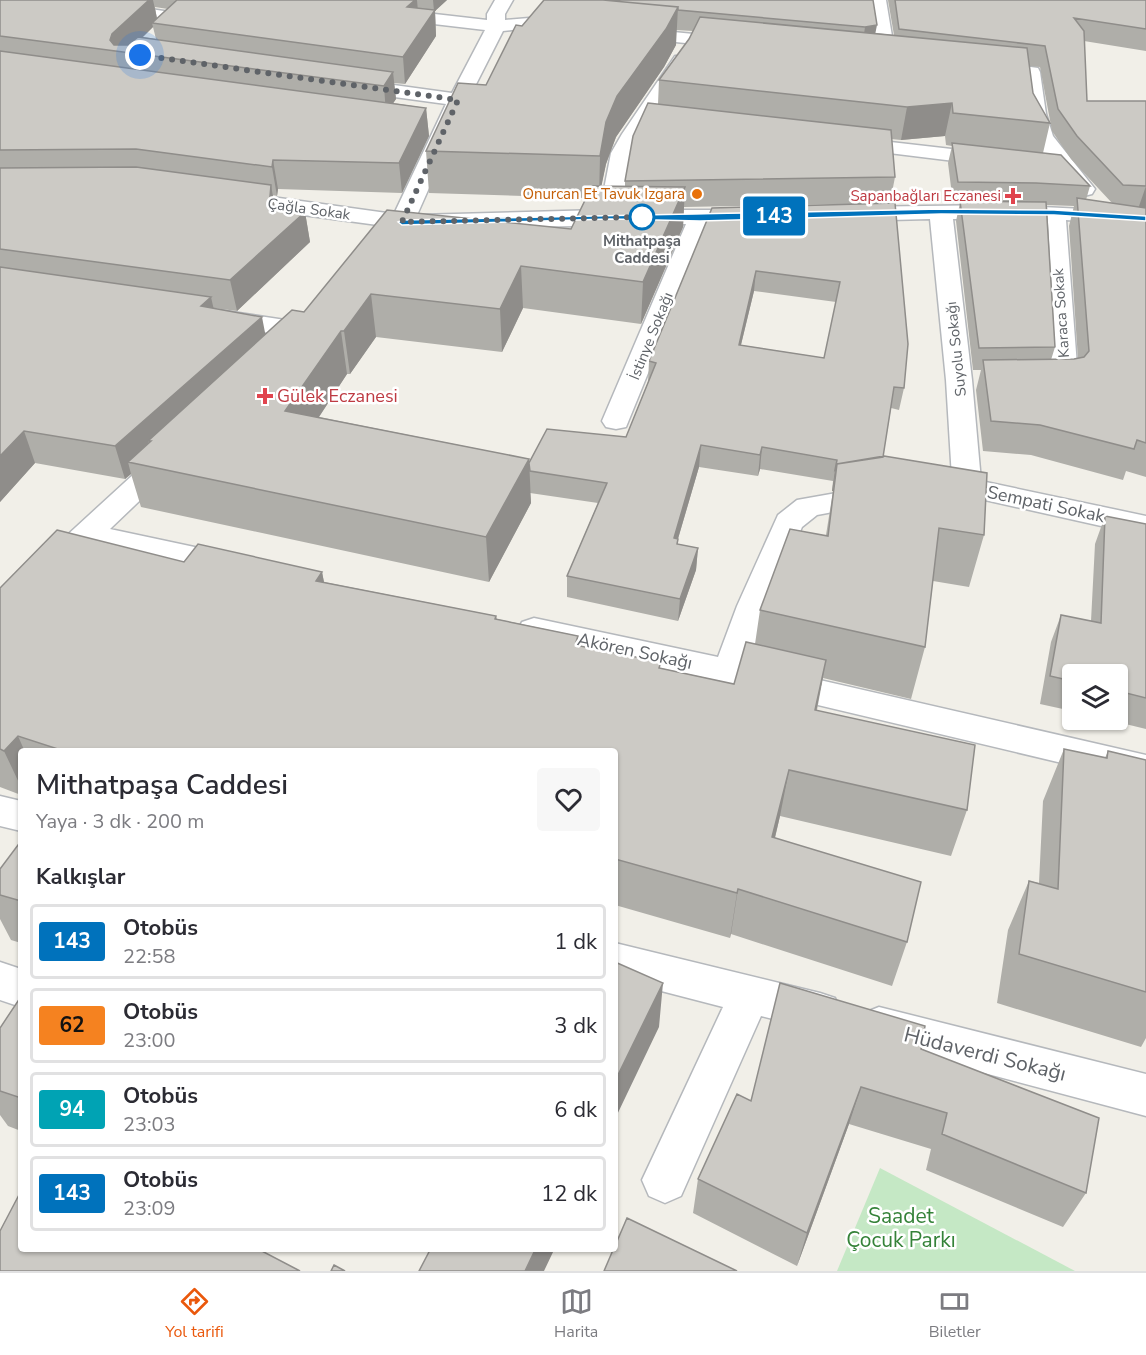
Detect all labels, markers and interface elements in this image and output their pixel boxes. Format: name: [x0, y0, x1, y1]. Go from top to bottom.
your location: [125, 40, 155, 70]
place label: Onurcan Et Tavuk Izgara: [522, 184, 685, 204]
place label: Sapanbağları Eczanesi: [850, 186, 1001, 206]
marker: Onurcan Et Tavuk Izgara: [690, 187, 704, 201]
marker: Sapanbağları Eczanesi: [1006, 189, 1020, 203]
street label: Çağla Sokak: [266, 193, 352, 225]
line badge: 143: [740, 196, 808, 236]
text: 143: [755, 202, 793, 230]
marker: Mi̇thatpaşa Caddesi̇: [629, 204, 655, 230]
place label: Mi̇thatpaşa Caddesi̇: [603, 231, 681, 268]
street label: Karaca Sokak: [1048, 267, 1074, 358]
street label: İstinye Sokağı: [624, 289, 678, 383]
street label: Suyolu Sokağı: [941, 300, 971, 398]
place label: Gülek Eczanesi: [277, 384, 398, 408]
marker: Gülek Eczanesi: [258, 389, 272, 403]
street label: Sempati Sokak: [985, 480, 1108, 528]
street label: Akören Sokağı: [575, 627, 695, 675]
map controls: [1062, 664, 1128, 730]
button: layers: [1062, 664, 1128, 730]
text: Mi̇thatpaşa Caddesi̇: [36, 766, 288, 804]
button: heart: [537, 768, 600, 831]
text: Yaya · 3 dk · 200 m: [36, 808, 204, 835]
text: Kalkışlar: [36, 862, 125, 892]
text: Otobüs: [123, 913, 198, 943]
text: 143: [53, 927, 91, 955]
text: 1 dk: [554, 927, 597, 957]
text: 22:58: [123, 943, 176, 970]
text: Otobüs: [123, 997, 198, 1027]
text: 62: [59, 1011, 85, 1039]
text: 3 dk: [554, 1011, 597, 1041]
street label: Hüdaverdi Sokağı: [901, 1020, 1069, 1088]
text: 23:00: [123, 1027, 176, 1054]
text: Otobüs: [123, 1081, 198, 1111]
text: 94: [59, 1095, 85, 1123]
text: 6 dk: [554, 1095, 597, 1125]
text: 23:03: [123, 1111, 176, 1138]
text: Otobüs: [123, 1165, 198, 1195]
text: 143: [53, 1179, 91, 1207]
text: 12 dk: [541, 1179, 597, 1209]
text: 23:09: [123, 1195, 176, 1222]
park label: Saadet Çocuk Parkı: [846, 1202, 956, 1254]
tab: Yol tarifi: [165, 1285, 224, 1343]
tab: Harita: [554, 1285, 598, 1343]
tab: Biletler: [929, 1285, 981, 1343]

